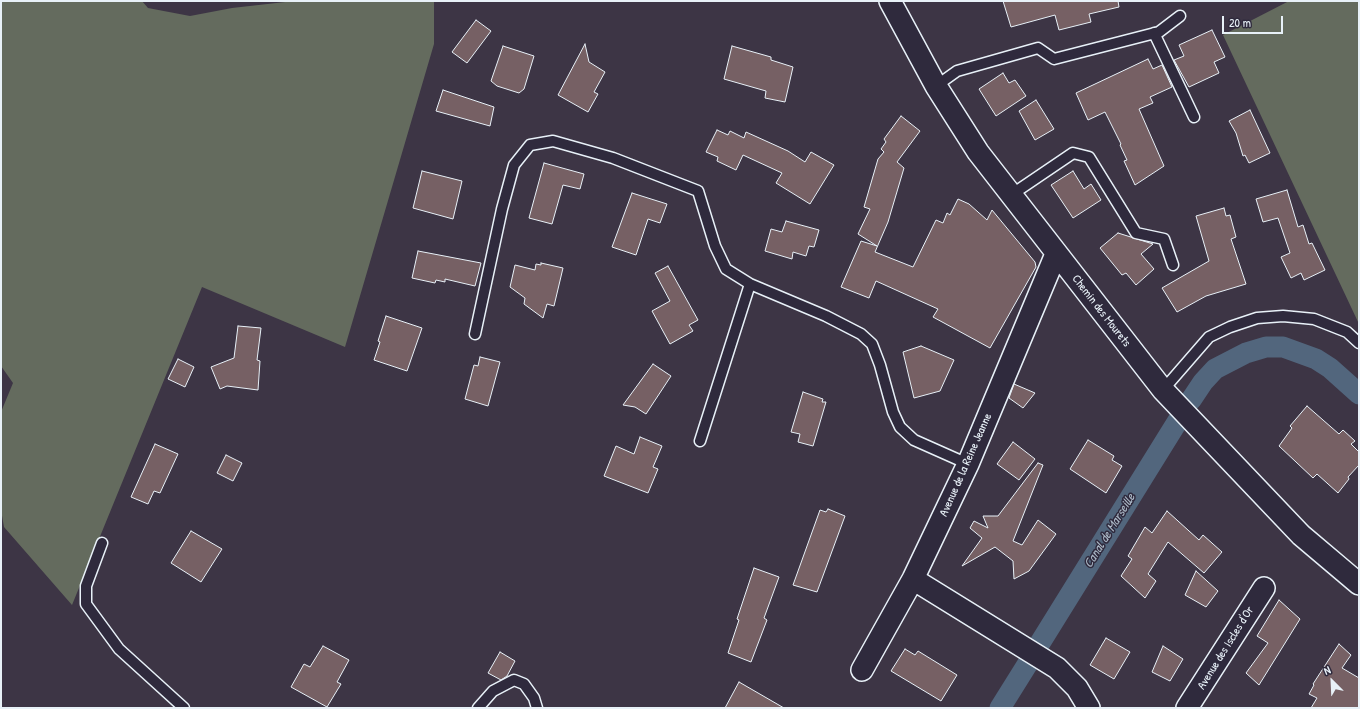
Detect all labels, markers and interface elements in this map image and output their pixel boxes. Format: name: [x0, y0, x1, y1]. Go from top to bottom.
scale bar: [1224, 8, 1285, 34]
text: 20 m: [1229, 14, 1251, 31]
street label: Chemin des Mourets: [1068, 272, 1134, 350]
street label: Avenue de la Reine Jeanne: [937, 411, 995, 519]
water label: Canal de Marseille: [1081, 491, 1139, 571]
street label: Avenue des Iscles d'Or: [1195, 604, 1257, 692]
north arrow: [1312, 661, 1352, 701]
text: N: [1322, 662, 1333, 678]

